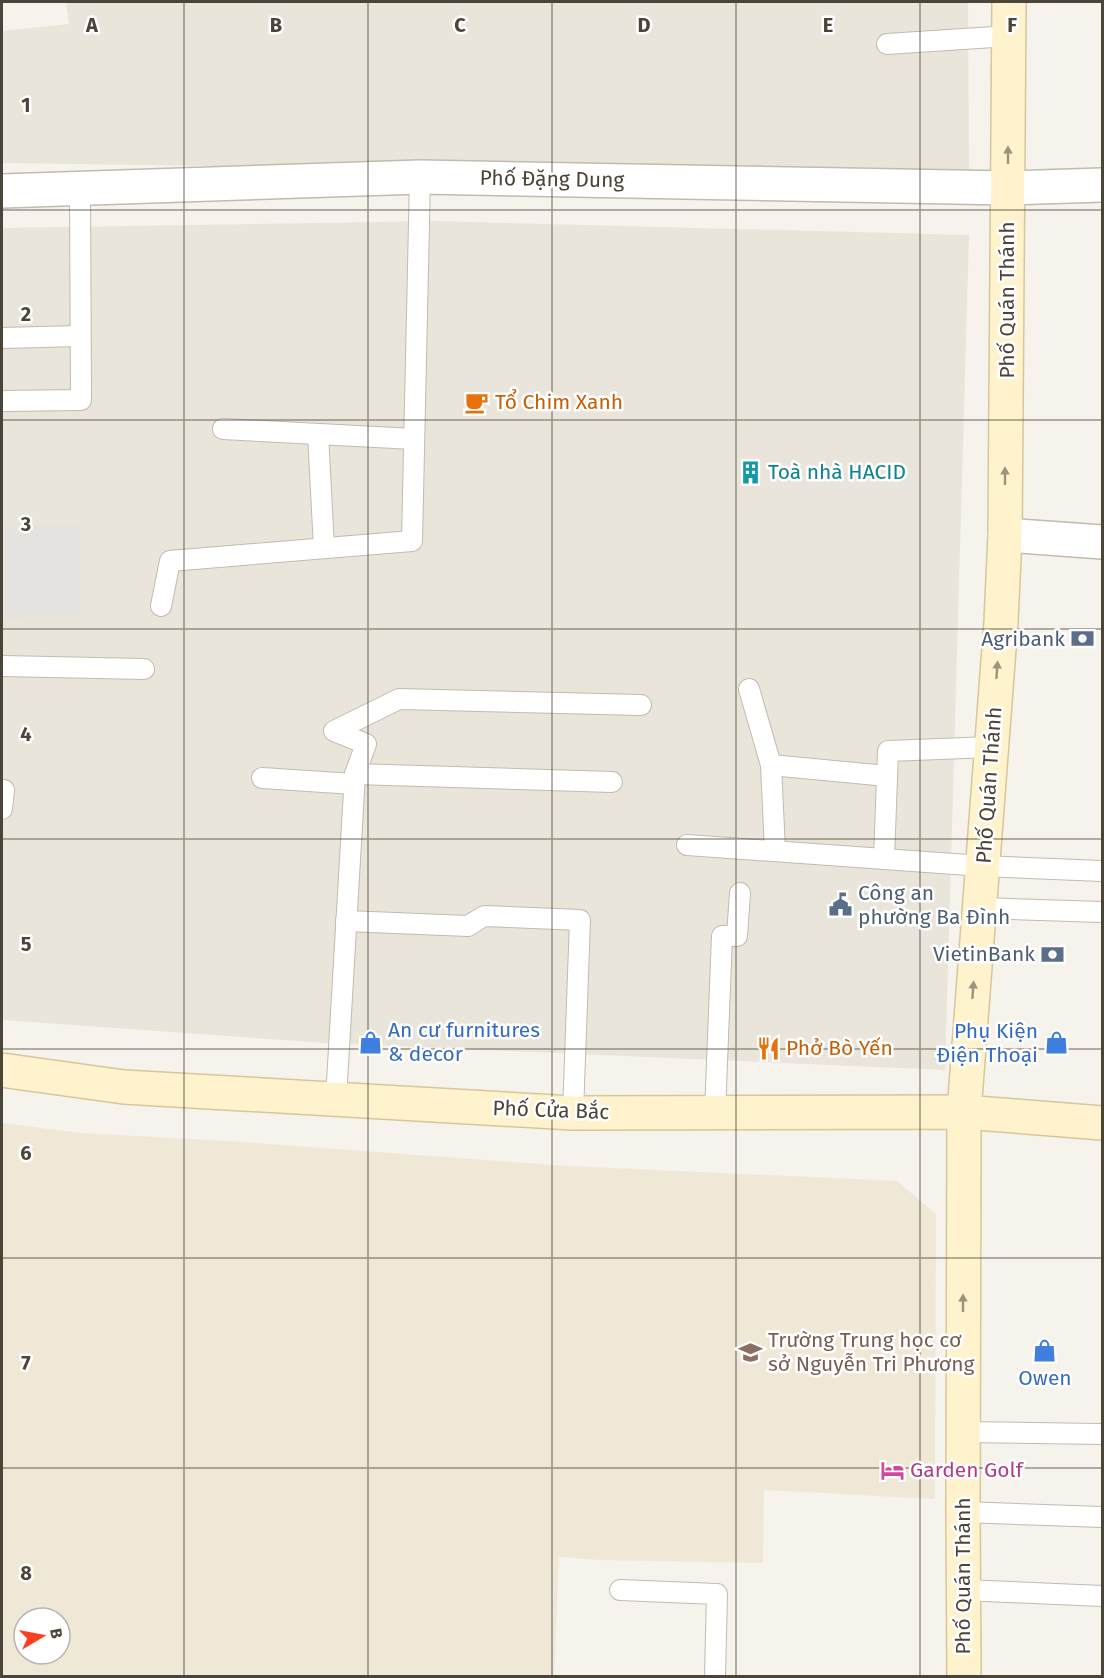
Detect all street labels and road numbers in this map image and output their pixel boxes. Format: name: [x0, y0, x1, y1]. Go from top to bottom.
street label: Phố Đặng Dung: [479, 165, 625, 193]
street label: Phố Quán Thánh: [994, 221, 1020, 379]
street label: Phố Quán Thánh: [971, 706, 1007, 864]
street label: Phố Cửa Bắc: [492, 1095, 610, 1125]
street label: Phố Quán Thánh: [950, 1497, 976, 1655]

